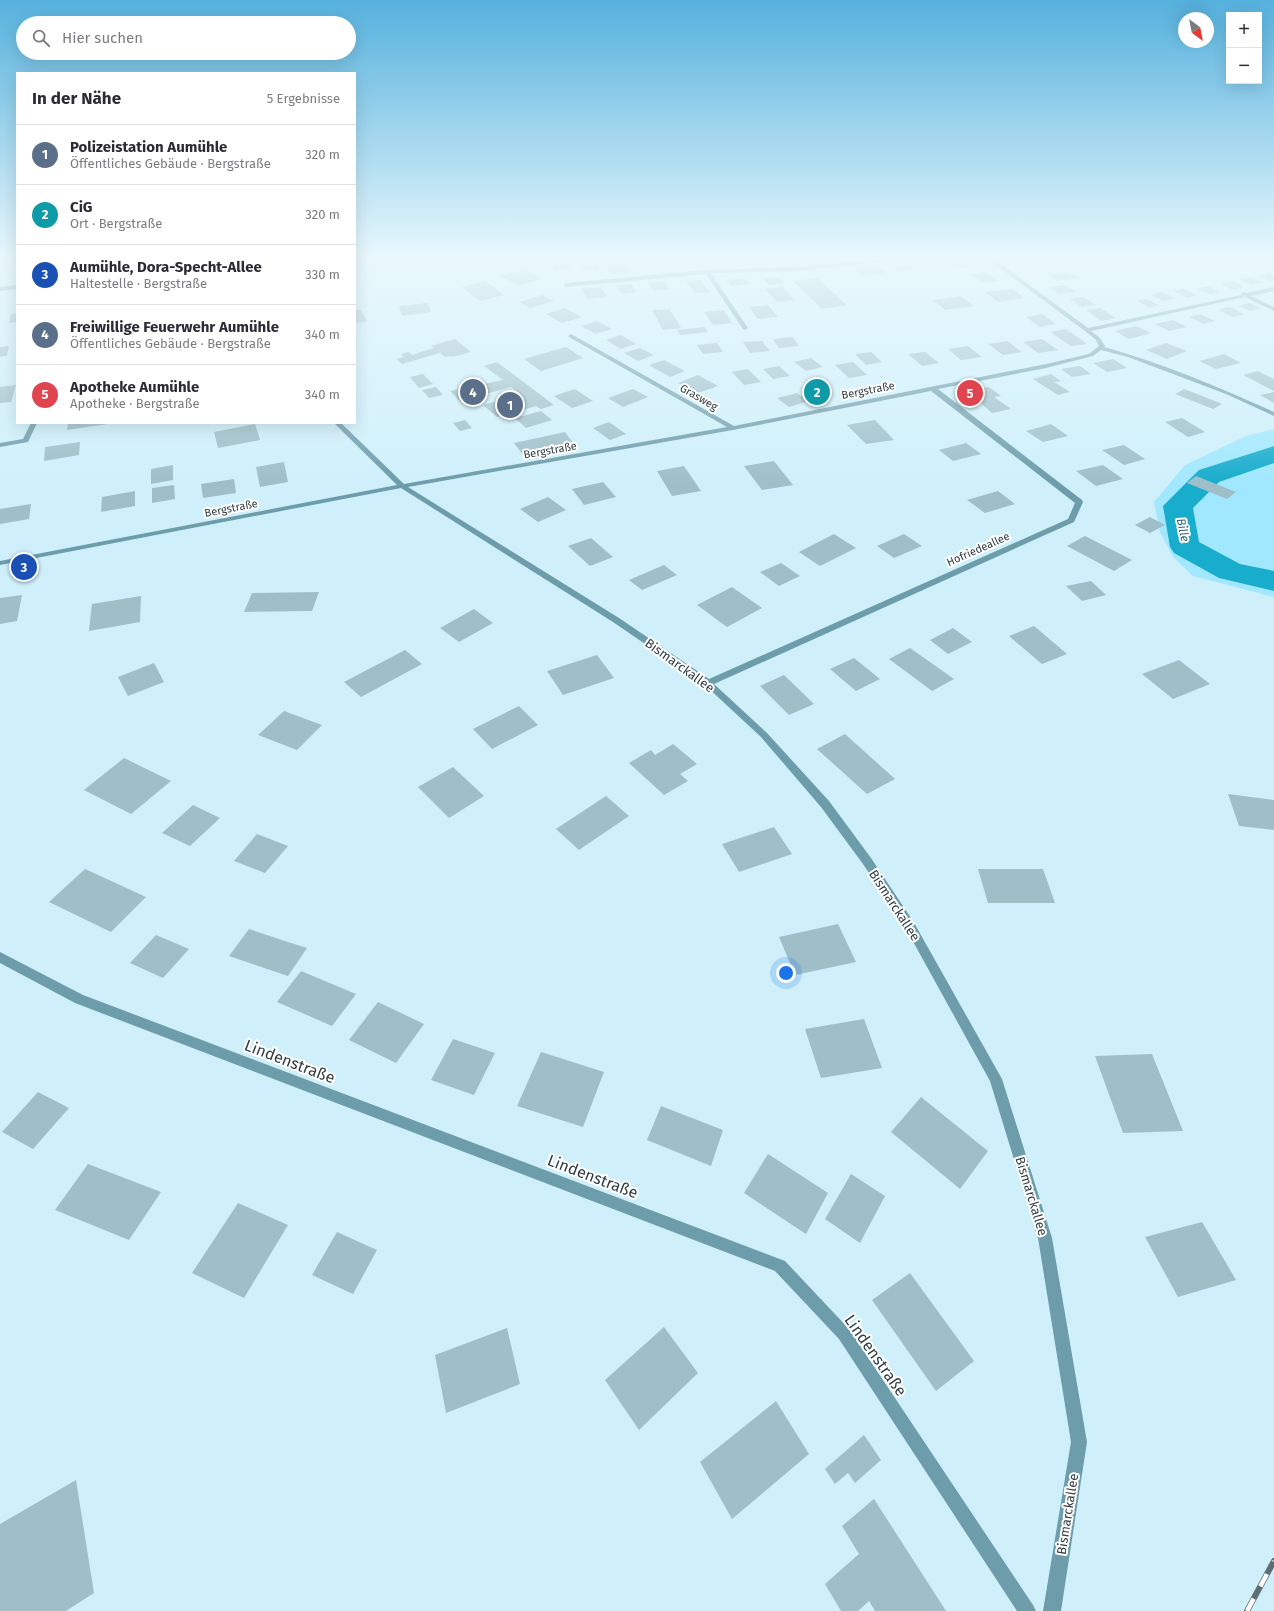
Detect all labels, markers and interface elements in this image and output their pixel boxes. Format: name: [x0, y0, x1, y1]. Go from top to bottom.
north arrow: [1178, 12, 1214, 48]
map controls: [1226, 12, 1262, 84]
button: +: [1226, 12, 1262, 48]
search box: [16, 16, 356, 60]
icon: search: [30, 27, 52, 49]
text: Hier suchen: [62, 29, 143, 47]
button: −: [1226, 48, 1262, 84]
text: In der Nähe: [32, 88, 121, 109]
text: 5 Ergebnisse: [267, 91, 340, 106]
text: Polizeistation Aumühle: [70, 138, 227, 156]
text: 1: [42, 147, 48, 162]
text: 320 m: [305, 147, 340, 162]
text: Öffentliches Gebäude · Bergstraße: [70, 156, 271, 171]
text: CiG: [70, 198, 93, 216]
text: 2: [42, 207, 48, 222]
text: 320 m: [305, 207, 340, 222]
text: Ort · Bergstraße: [70, 216, 162, 231]
text: Aumühle, Dora-Specht-Allee: [70, 258, 262, 276]
text: 3: [42, 267, 48, 282]
text: 330 m: [305, 267, 340, 282]
text: Haltestelle · Bergstraße: [70, 276, 207, 291]
text: Freiwillige Feuerwehr Aumühle: [70, 318, 279, 336]
text: 4: [41, 327, 49, 342]
text: 340 m: [305, 327, 340, 342]
text: Öffentliches Gebäude · Bergstraße: [70, 336, 271, 351]
pin: 4: [460, 377, 486, 407]
pin: 2: [804, 377, 830, 407]
text: Apotheke Aumühle: [70, 378, 199, 396]
pin: 5: [957, 378, 983, 408]
street label: Bergstraße: [840, 379, 896, 402]
street label: Grasweg: [678, 381, 720, 414]
text: 5: [42, 387, 48, 402]
text: 340 m: [305, 387, 340, 402]
pin: 1: [497, 390, 523, 420]
text: Apotheke · Bergstraße: [70, 396, 199, 411]
street label: Bergstraße: [522, 439, 578, 462]
street label: Bergstraße: [203, 497, 259, 520]
water label: Bille: [1174, 517, 1192, 543]
street label: Hofriedeallee: [945, 530, 1012, 569]
pin: 3: [11, 552, 37, 582]
street label: Bismarckallee: [642, 635, 717, 696]
street label: Bismarckallee: [866, 867, 923, 944]
your location: [776, 963, 796, 983]
street label: Lindenstraße: [242, 1036, 338, 1087]
street label: Lindenstraße: [545, 1151, 641, 1202]
street label: Bismarckallee: [1012, 1155, 1051, 1237]
street label: Lindenstraße: [840, 1311, 911, 1400]
street label: Bismarckallee: [1054, 1472, 1081, 1556]

